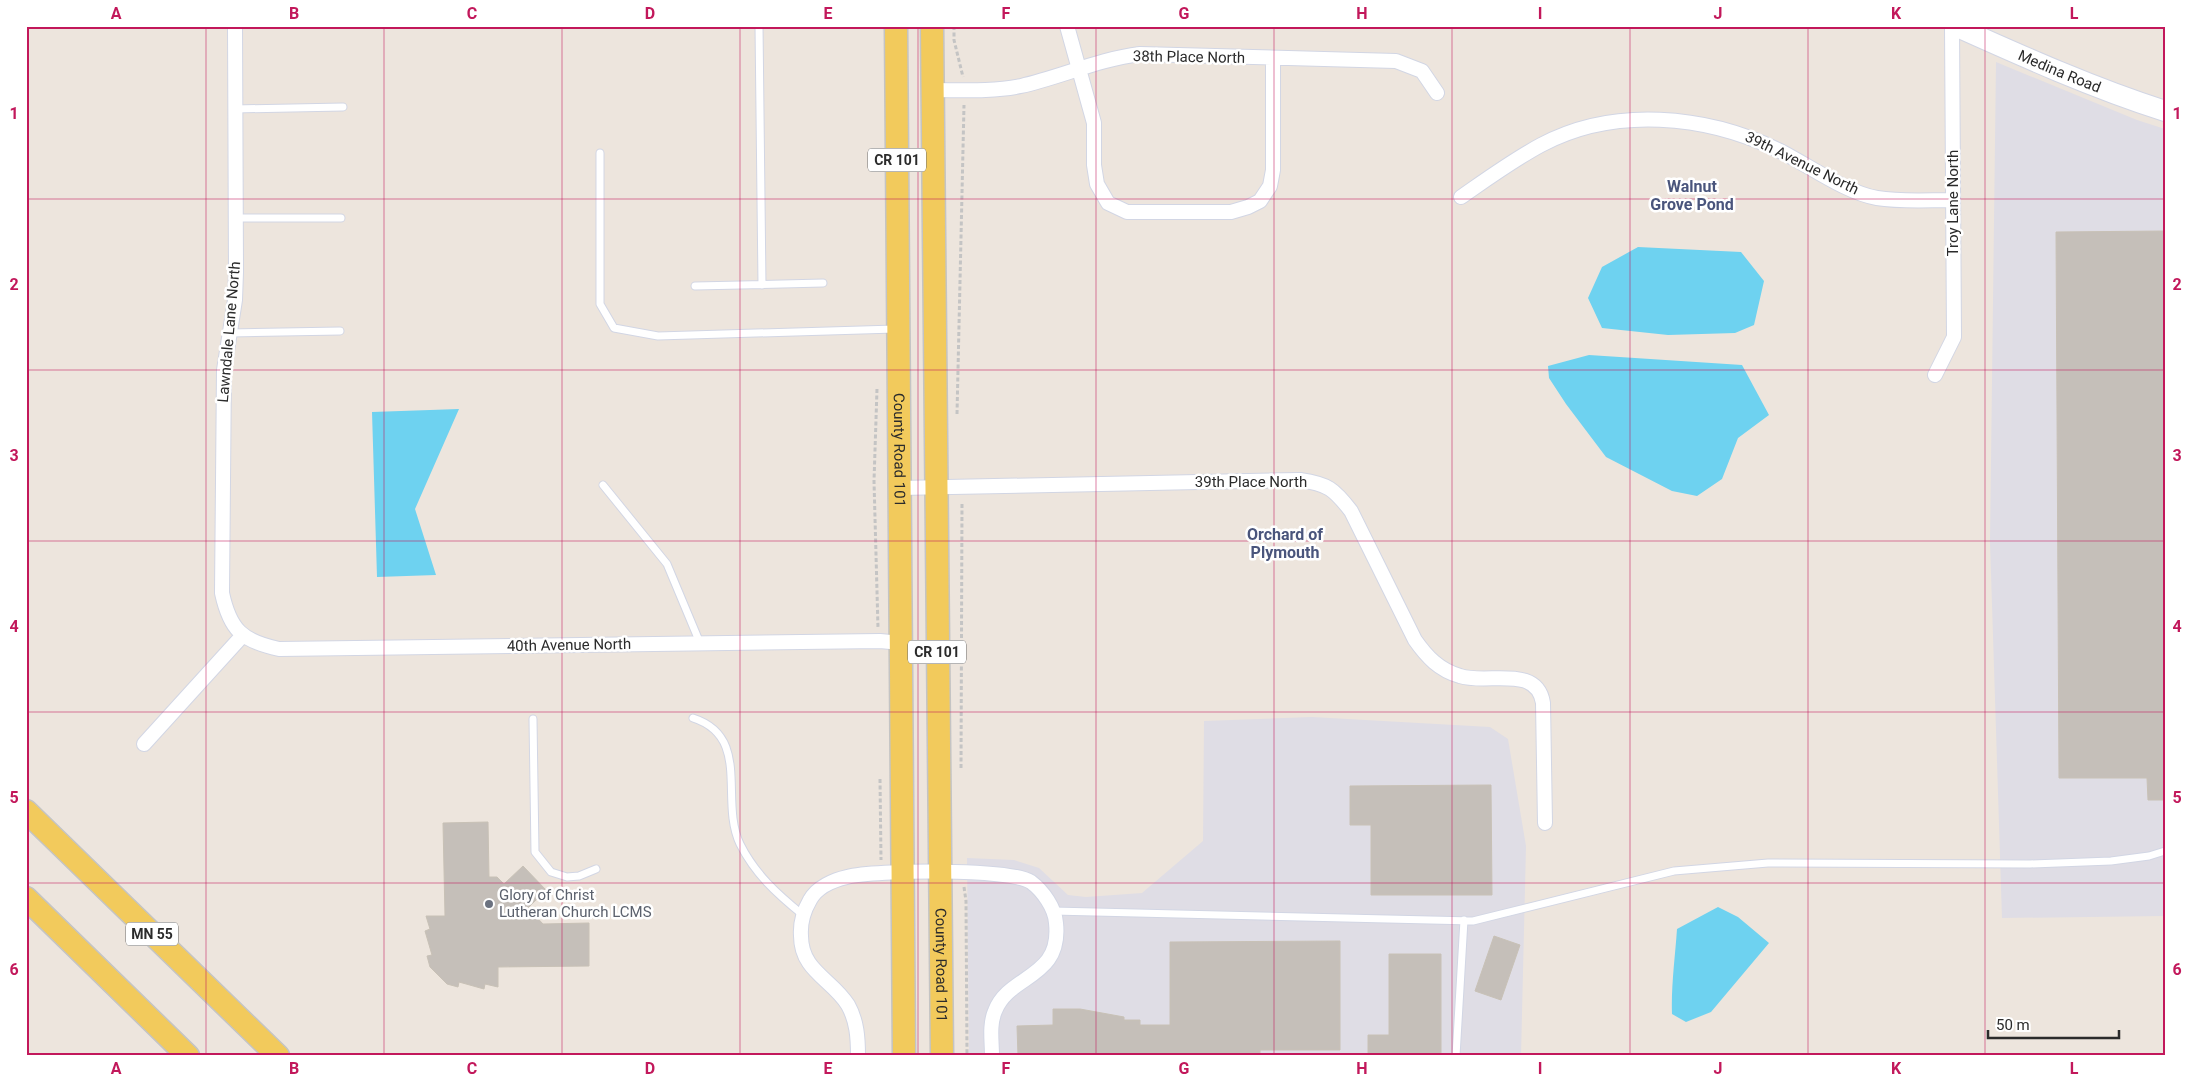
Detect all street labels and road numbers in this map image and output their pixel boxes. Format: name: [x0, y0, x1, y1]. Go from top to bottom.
street label: Medina Road: [2015, 46, 2103, 96]
street label: 38th Place North: [1133, 47, 1245, 67]
street label: 39th Avenue North: [1742, 128, 1862, 198]
road number: CR 101: [868, 148, 926, 172]
street label: Troy Lane North: [1944, 150, 1962, 256]
street label: Lawndale Lane North: [214, 261, 244, 403]
street label: County Road 101: [890, 393, 909, 507]
street label: 39th Place North: [1195, 473, 1307, 491]
street label: 40th Avenue North: [507, 635, 631, 655]
road number: CR 101: [908, 640, 966, 664]
street label: County Road 101: [932, 908, 951, 1022]
road number: MN 55: [126, 922, 178, 946]

